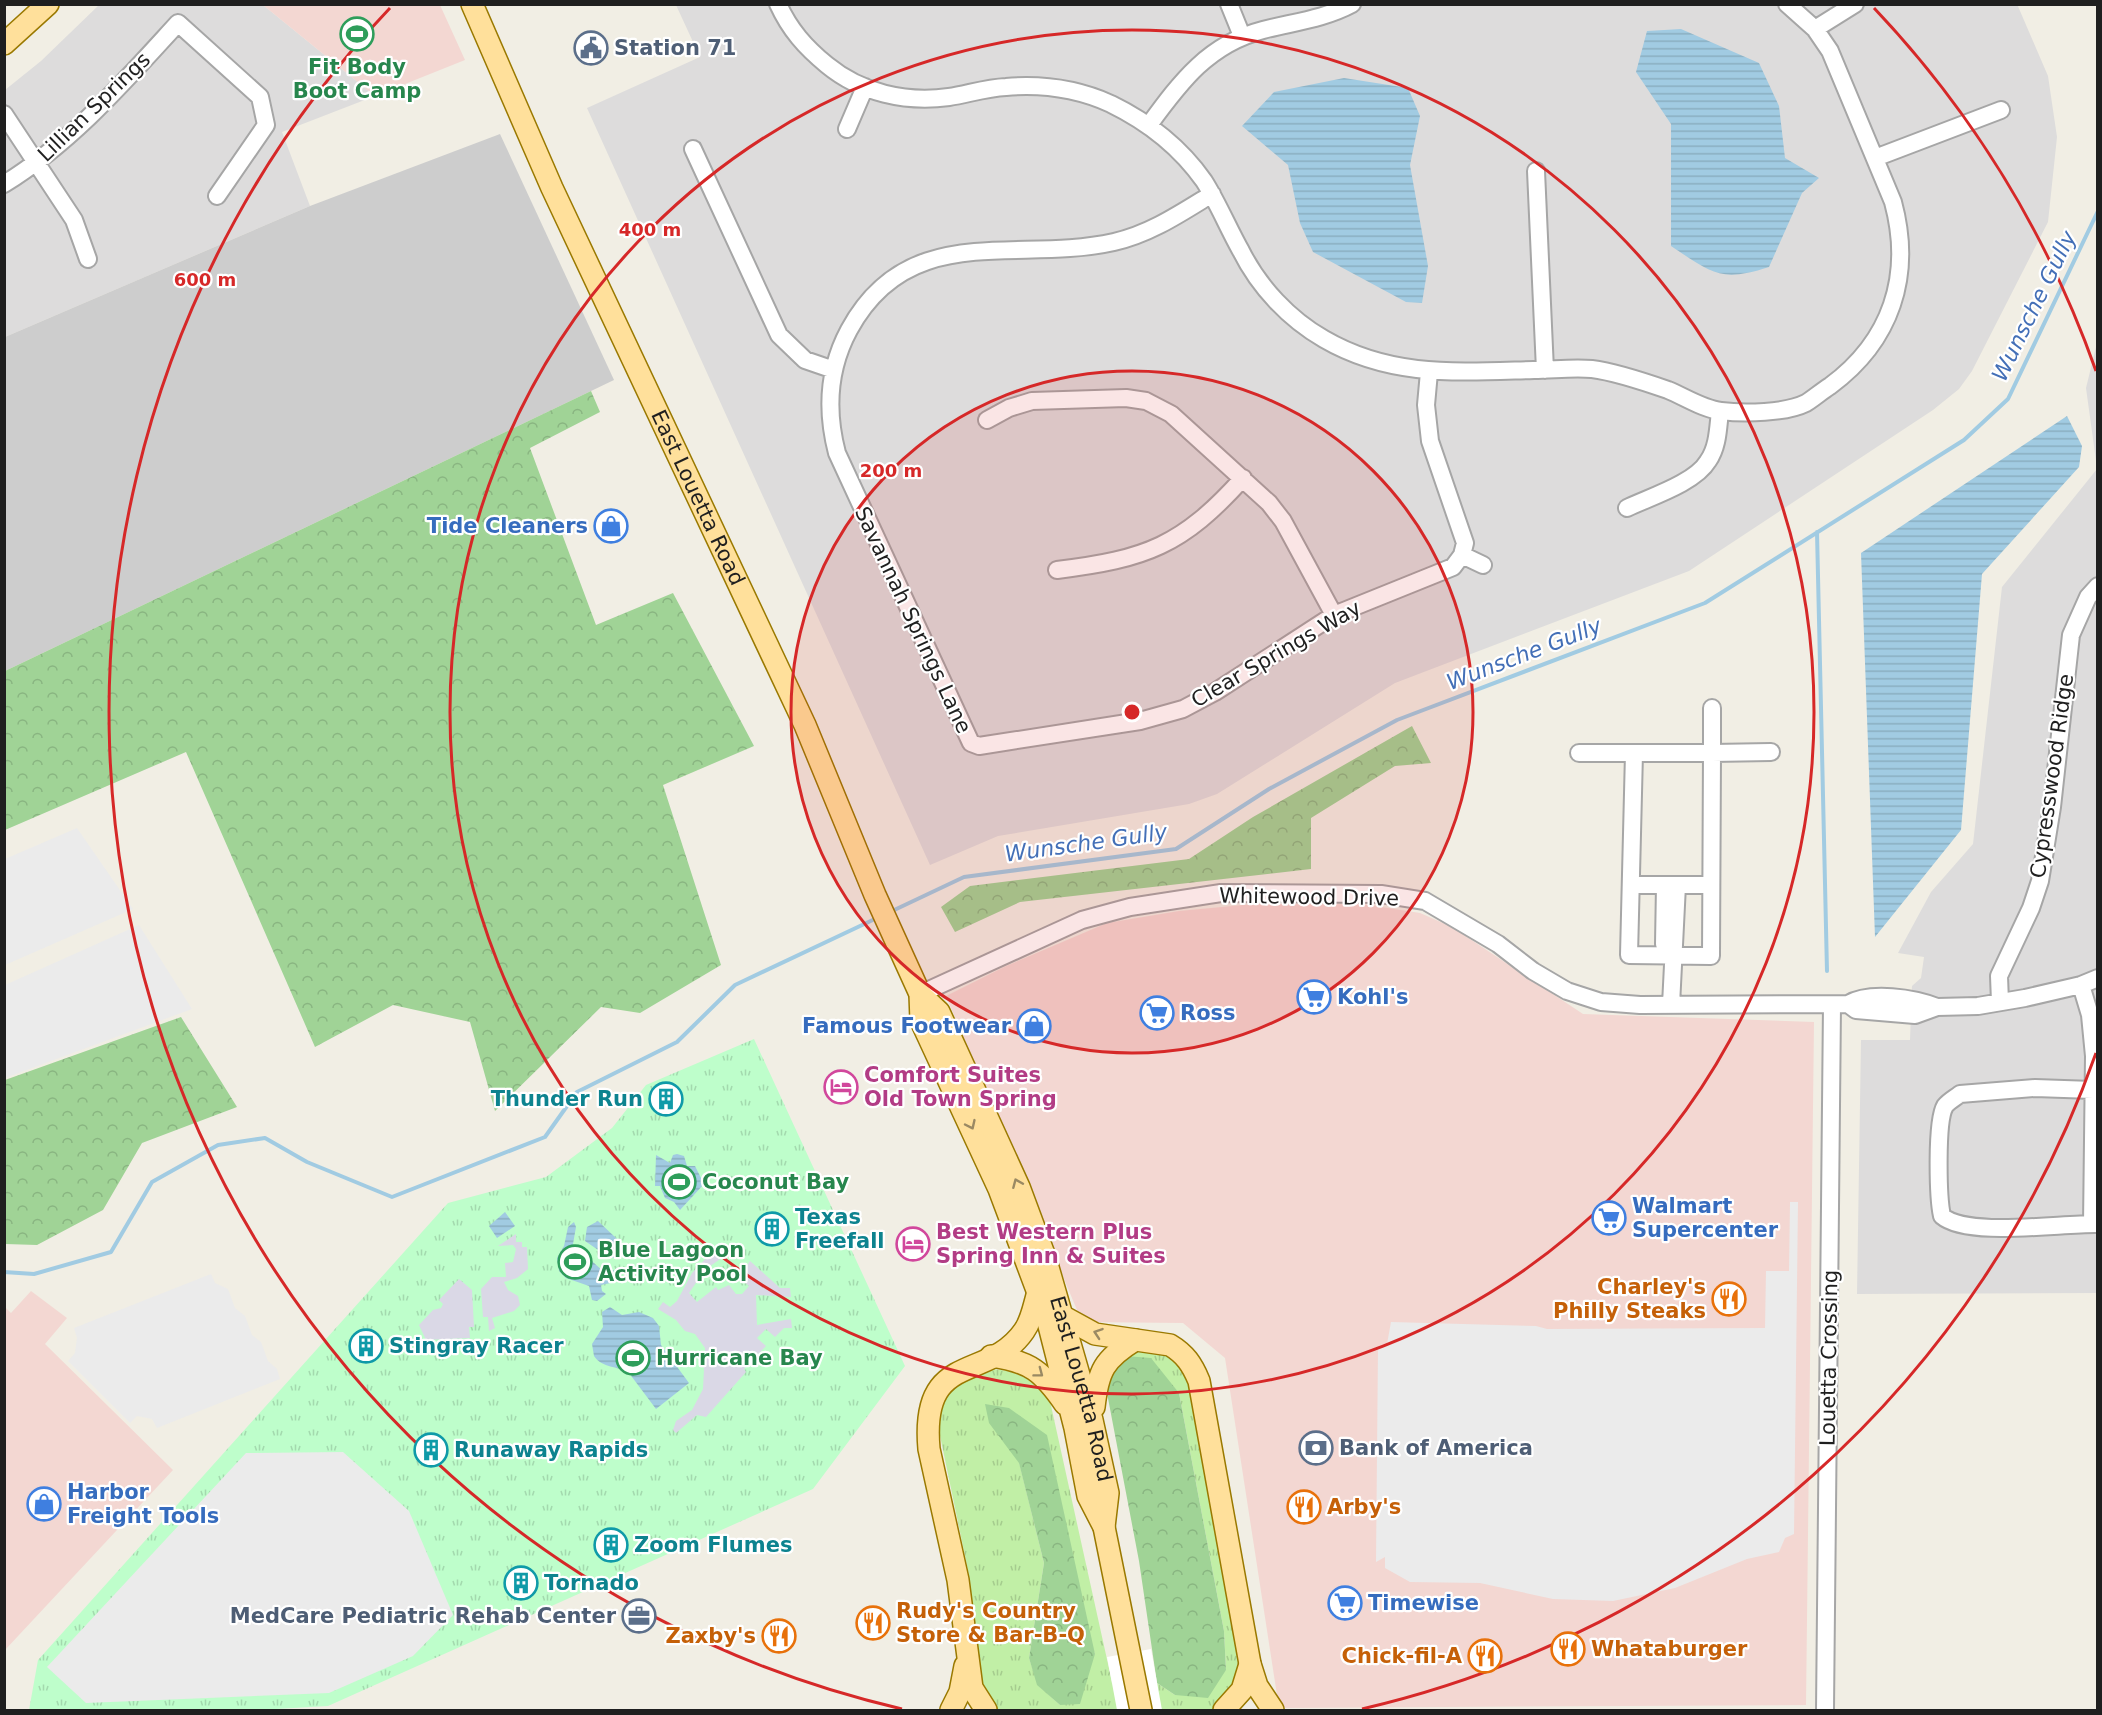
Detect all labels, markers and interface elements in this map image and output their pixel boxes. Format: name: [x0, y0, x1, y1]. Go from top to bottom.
sports icon: Fit Body Boot Camp: [339, 16, 375, 52]
public building icon: Station 71: [573, 30, 609, 66]
place label: Station 71: [614, 36, 736, 60]
street label: Lillian Springs: [33, 47, 155, 167]
place label: Fit Body Boot Camp: [293, 55, 421, 103]
text: 400 m: [619, 219, 681, 240]
water label: Wunsche Gully: [1987, 226, 2082, 385]
text: 600 m: [174, 269, 236, 290]
street label: East Louetta Road: [646, 406, 750, 589]
text: 200 m: [860, 460, 922, 481]
street label: Savannah Springs Lane: [850, 503, 976, 737]
shop icon: Tide Cleaners: [593, 508, 629, 544]
place label: Tide Cleaners: [427, 514, 588, 538]
street label: Clear Springs Way: [1187, 596, 1365, 712]
water label: Wunsche Gully: [1443, 613, 1606, 695]
street label: Cypresswood Ridge: [2026, 672, 2078, 880]
centre of rings: [1122, 702, 1142, 722]
water label: Wunsche Gully: [1003, 819, 1170, 867]
street label: Whitewood Drive: [1219, 883, 1399, 911]
supermarket icon: Kohl's: [1296, 979, 1332, 1015]
place label: Kohl's: [1337, 985, 1408, 1009]
supermarket icon: Ross: [1139, 995, 1175, 1031]
place label: Ross: [1180, 1001, 1236, 1025]
shop icon: Famous Footwear: [1016, 1008, 1052, 1044]
place label: Famous Footwear: [802, 1014, 1012, 1038]
place label: Comfort Suites Old Town Spring: [864, 1063, 1057, 1111]
hotel icon: Comfort Suites Old Town Spring: [823, 1069, 859, 1105]
building icon: Thunder Run: [648, 1081, 684, 1117]
place label: Thunder Run: [491, 1087, 643, 1111]
one-way arrow: [963, 1119, 975, 1130]
sports icon: Coconut Bay: [661, 1164, 697, 1200]
place label: Coconut Bay: [702, 1170, 849, 1194]
one-way arrow: [1012, 1178, 1024, 1189]
place label: Walmart Supercenter: [1632, 1194, 1779, 1242]
supermarket icon: Walmart Supercenter: [1591, 1200, 1627, 1236]
place label: Texas Freefall: [795, 1205, 885, 1253]
building icon: Texas Freefall: [754, 1211, 790, 1247]
place label: Best Western Plus Spring Inn & Suites: [936, 1220, 1166, 1268]
hotel icon: Best Western Plus Spring Inn & Suites: [895, 1226, 931, 1262]
place label: Blue Lagoon Activity Pool: [598, 1238, 747, 1286]
sports icon: Blue Lagoon Activity Pool: [557, 1244, 593, 1280]
street label: Louetta Crossing: [1815, 1270, 1843, 1446]
place label: Charley's Philly Steaks: [1553, 1275, 1706, 1323]
restaurant icon: Charley's Philly Steaks: [1711, 1281, 1747, 1317]
street label: East Louetta Road: [1045, 1293, 1117, 1484]
building icon: Stingray Racer: [348, 1328, 384, 1364]
one-way arrow: [1093, 1328, 1104, 1341]
place label: Stingray Racer: [389, 1334, 564, 1358]
sports icon: Hurricane Bay: [615, 1340, 651, 1376]
place label: Hurricane Bay: [656, 1346, 823, 1370]
one-way arrow: [1033, 1366, 1044, 1377]
bank icon: Bank of America: [1298, 1430, 1334, 1466]
building icon: Runaway Rapids: [413, 1432, 449, 1468]
place label: Bank of America: [1339, 1436, 1533, 1460]
place label: Runaway Rapids: [454, 1438, 648, 1462]
place label: Harbor Freight Tools: [67, 1480, 219, 1528]
shop icon: Harbor Freight Tools: [26, 1486, 62, 1522]
restaurant icon: Arby's: [1286, 1489, 1322, 1525]
place label: Arby's: [1327, 1495, 1401, 1519]
building icon: Zoom Flumes: [593, 1527, 629, 1563]
place label: Zoom Flumes: [634, 1533, 792, 1557]
building icon: Tornado: [503, 1565, 539, 1601]
place label: Tornado: [544, 1571, 639, 1595]
supermarket icon: Timewise: [1327, 1585, 1363, 1621]
place label: Timewise: [1368, 1591, 1479, 1615]
office icon: MedCare Pediatric Rehab Center: [621, 1598, 657, 1634]
place label: Rudy's Country Store & Bar-B-Q: [896, 1599, 1085, 1647]
place label: MedCare Pediatric Rehab Center: [230, 1604, 617, 1628]
restaurant icon: Rudy's Country Store & Bar-B-Q: [855, 1605, 891, 1641]
restaurant icon: Zaxby's: [761, 1618, 797, 1654]
place label: Zaxby's: [665, 1624, 756, 1648]
restaurant icon: Whataburger: [1550, 1631, 1586, 1667]
place label: Whataburger: [1591, 1637, 1748, 1661]
restaurant icon: Chick-fil-A: [1467, 1638, 1503, 1674]
place label: Chick-fil-A: [1342, 1644, 1463, 1668]

